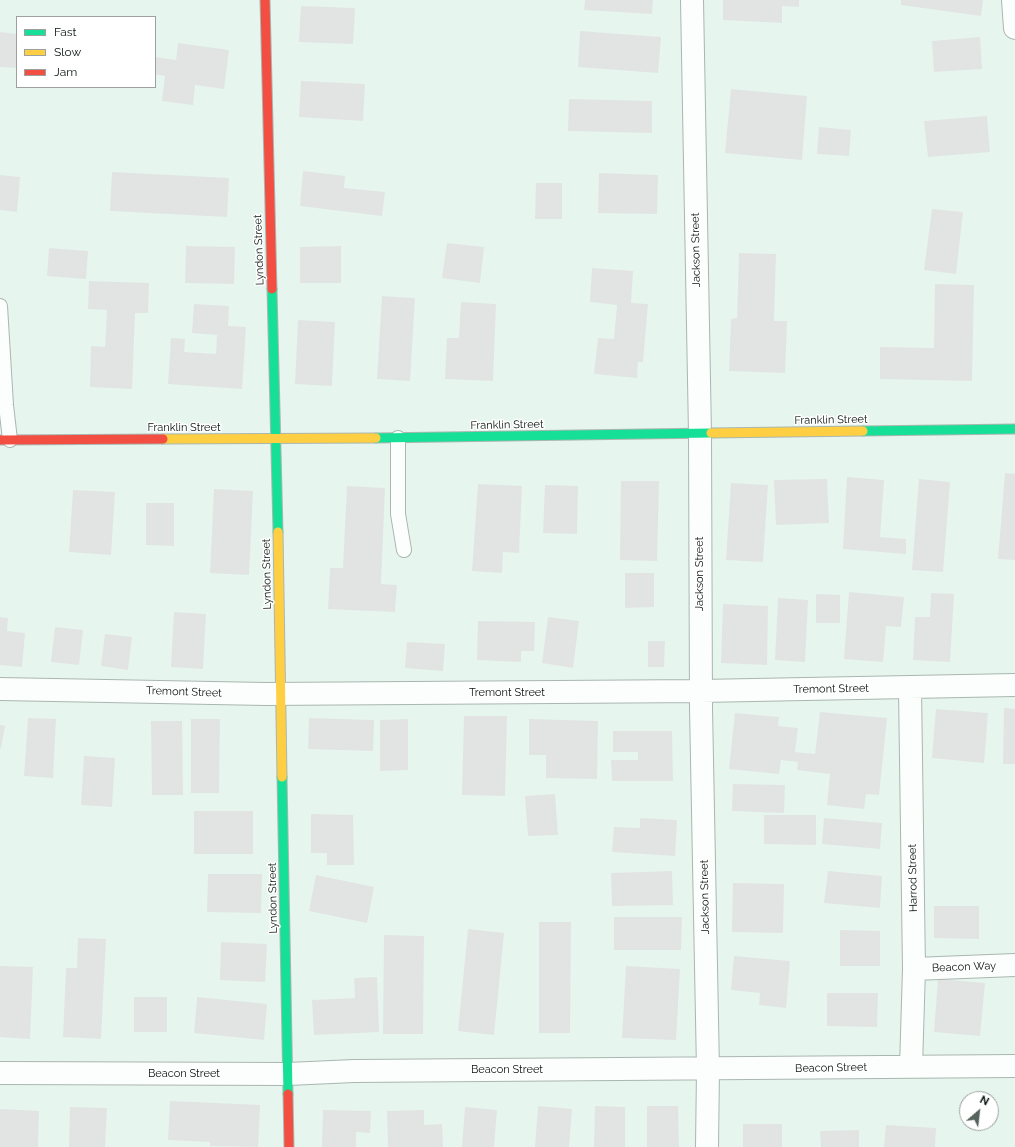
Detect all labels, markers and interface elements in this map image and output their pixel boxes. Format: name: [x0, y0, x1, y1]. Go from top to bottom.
legend: [16, 16, 156, 88]
text: Fast: [54, 25, 77, 39]
text: Slow: [54, 45, 81, 59]
text: Jam: [54, 65, 77, 79]
street label: Jackson Street: [689, 213, 703, 287]
street label: Lyndon Street: [251, 214, 267, 286]
street label: Franklin Street: [794, 413, 868, 427]
street label: Franklin Street: [470, 418, 544, 432]
street label: Franklin Street: [147, 421, 221, 435]
street label: Jackson Street: [693, 537, 707, 611]
street label: Lyndon Street: [260, 538, 274, 610]
street label: Tremont Street: [793, 682, 869, 696]
street label: Tremont Street: [146, 684, 222, 700]
street label: Tremont Street: [469, 686, 545, 700]
street label: Harrod Street: [906, 844, 920, 912]
street label: Jackson Street: [698, 860, 712, 934]
street label: Lyndon Street: [266, 862, 280, 934]
street label: Beacon Way: [932, 959, 996, 975]
street label: Beacon Street: [795, 1061, 867, 1075]
street label: Beacon Street: [471, 1063, 543, 1077]
street label: Beacon Street: [148, 1067, 220, 1081]
north arrow: [959, 1091, 999, 1131]
text: N: [978, 1093, 991, 1109]

